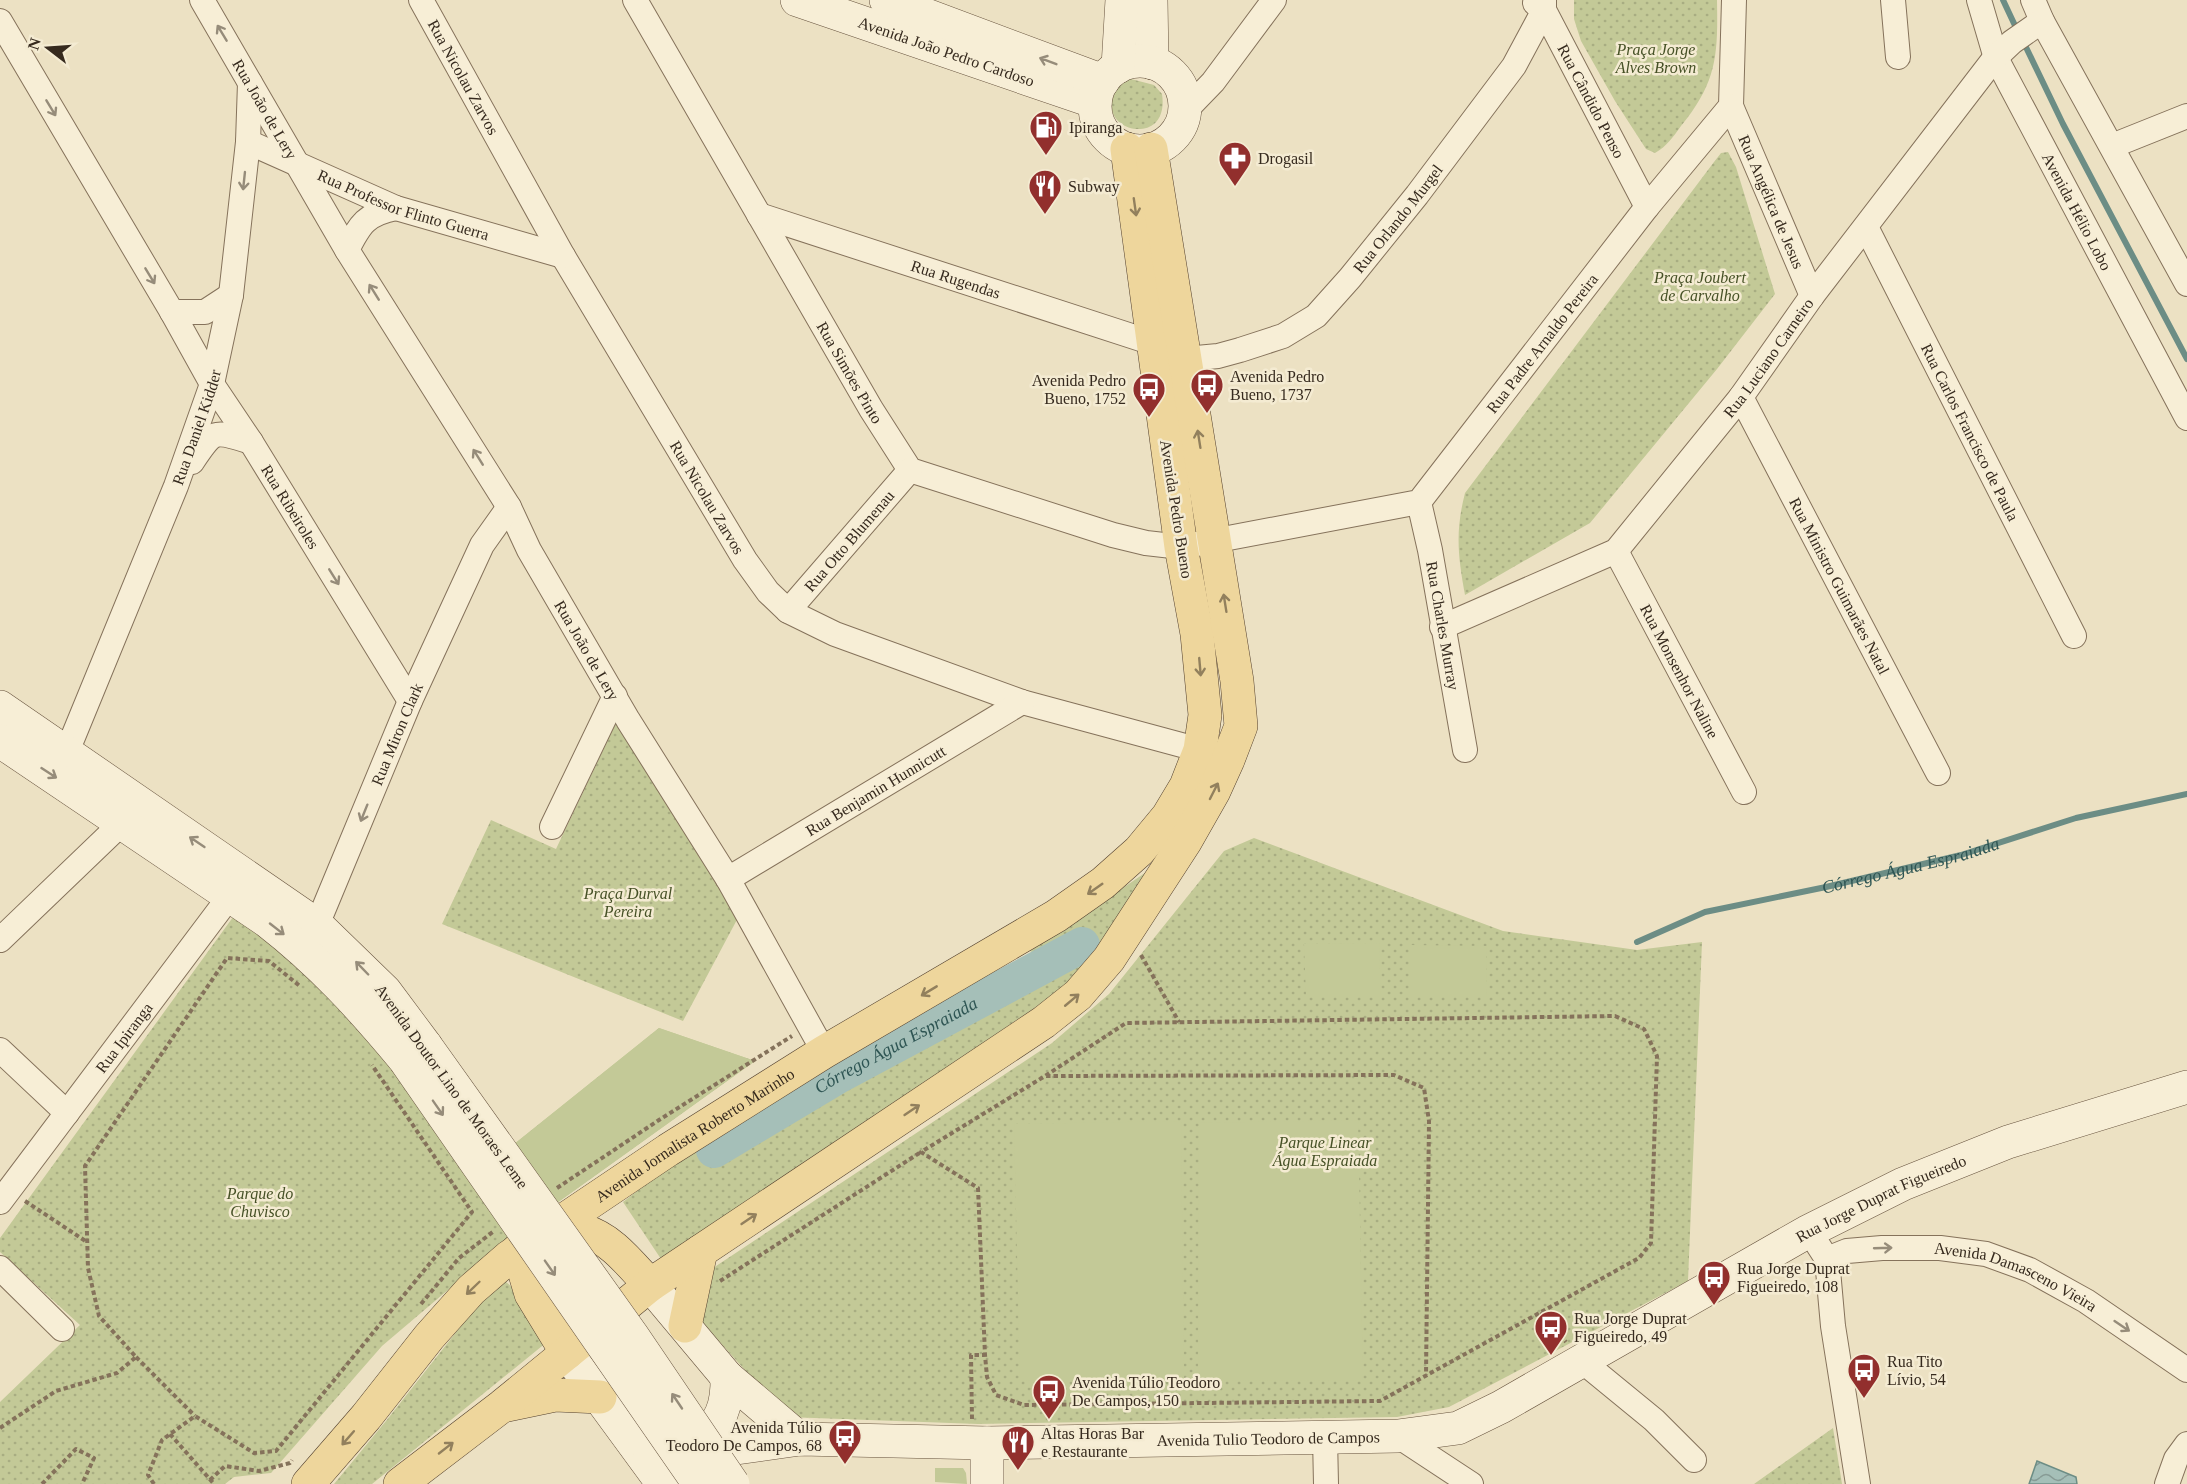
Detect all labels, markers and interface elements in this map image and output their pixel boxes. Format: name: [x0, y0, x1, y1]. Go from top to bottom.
street label: Avenida João Pedro Cardoso: [856, 14, 1037, 90]
street label: Rua Nicolau Zarvos: [425, 17, 502, 138]
north arrow: [18, 18, 78, 78]
one-way arrow: [216, 25, 228, 42]
text: N: [24, 35, 44, 52]
street label: Rua Cândido Penso: [1554, 41, 1628, 161]
park label: Praça Jorge Alves Brown: [1615, 41, 1696, 76]
one-way arrow: [1039, 54, 1058, 65]
street label: Rua João de Lery: [229, 56, 300, 163]
one-way arrow: [45, 99, 57, 116]
fuel station icon: Ipiranga: [1028, 109, 1064, 156]
place label: Ipiranga: [1069, 119, 1122, 137]
street label: Rua Angélica de Jesus: [1735, 132, 1807, 271]
pharmacy icon: Drogasil: [1217, 140, 1253, 187]
place label: Drogasil: [1258, 150, 1314, 168]
street label: Avenida Hélio Lobo: [2039, 150, 2115, 273]
street label: Rua Orlando Murgel: [1350, 161, 1446, 276]
street label: Rua Professor Flinto Guerra: [315, 166, 491, 243]
restaurant icon: Subway: [1027, 168, 1063, 215]
one-way arrow: [238, 170, 249, 190]
place label: Subway: [1068, 178, 1120, 196]
one-way arrow: [1129, 197, 1140, 217]
street label: Rua Rugendas: [909, 257, 1003, 302]
one-way arrow: [145, 267, 157, 284]
park label: Praça Joubert de Carvalho: [1653, 269, 1747, 304]
street label: Rua Padre Arnaldo Pereira: [1483, 270, 1601, 416]
one-way arrow: [367, 284, 379, 301]
street label: Rua Luciano Carneiro: [1720, 295, 1817, 421]
street label: Rua Simões Pinto: [813, 319, 886, 427]
street label: Rua Carlos Francisco de Paula: [1918, 341, 2022, 524]
street label: Rua Daniel Kidder: [169, 367, 224, 487]
bus stop icon: Avenida Pedro Bueno, 1737: [1189, 367, 1225, 414]
place label: Avenida Pedro Bueno, 1737: [1230, 368, 1324, 403]
bus stop icon: Avenida Pedro Bueno, 1752: [1131, 371, 1167, 418]
place label: Avenida Pedro Bueno, 1752: [1032, 372, 1126, 407]
one-way arrow: [1194, 430, 1205, 450]
street label: Rua Nicolau Zarvos: [667, 438, 747, 557]
street label: Avenida Pedro Bueno: [1157, 439, 1196, 580]
one-way arrow: [471, 449, 483, 466]
street label: Rua Ribeiroles: [258, 462, 322, 552]
street label: Rua Otto Blumenau: [801, 487, 898, 595]
street label: Rua Ministro Guimarães Natal: [1786, 495, 1893, 678]
street label: Rua Charles Murray: [1423, 560, 1462, 692]
one-way arrow: [329, 568, 341, 585]
one-way arrow: [1220, 593, 1231, 613]
street label: Rua João de Lery: [551, 597, 622, 704]
street label: Rua Monsenhor Naline: [1637, 601, 1722, 741]
one-way arrow: [1195, 656, 1206, 676]
street label: Rua Miron Clark: [368, 680, 426, 788]
street label: Rua Benjamin Hunnicutt: [803, 742, 949, 839]
one-way arrow: [40, 768, 57, 780]
one-way arrow: [1208, 783, 1220, 801]
one-way arrow: [358, 803, 369, 821]
water label: Córrego Água Espraiada: [1820, 833, 2002, 898]
one-way arrow: [190, 836, 206, 848]
one-way arrow: [1087, 883, 1103, 895]
park label: Praça Durval Pereira: [583, 885, 673, 920]
one-way arrow: [269, 922, 285, 935]
one-way arrow: [355, 961, 369, 976]
street label: Avenida Doutor Lino de Moraes Leme: [372, 981, 531, 1192]
one-way arrow: [921, 985, 938, 997]
water label: Córrego Água Espraiada: [811, 993, 981, 1098]
one-way arrow: [1064, 993, 1080, 1006]
street label: Rua Ipiranga: [92, 999, 156, 1076]
street label: Avenida Jornalista Roberto Marinho: [592, 1065, 797, 1205]
one-way arrow: [432, 1099, 444, 1116]
one-way arrow: [903, 1104, 920, 1117]
park label: Parque Linear Água Espraiada: [1272, 1134, 1377, 1170]
street label: Rua Jorge Duprat Figueiredo: [1793, 1152, 1968, 1246]
park label: Parque do Chuvisco: [226, 1185, 293, 1220]
one-way arrow: [741, 1213, 757, 1225]
street label: Avenida Damasceno Vieira: [1934, 1240, 2100, 1315]
one-way arrow: [1873, 1243, 1893, 1254]
one-way arrow: [544, 1259, 556, 1276]
bus stop icon: Rua Jorge Duprat Figueiredo, 108: [1696, 1259, 1732, 1306]
place label: Rua Jorge Duprat Figueiredo, 108: [1737, 1260, 1850, 1296]
one-way arrow: [466, 1281, 481, 1295]
bus stop icon: Rua Jorge Duprat Figueiredo, 49: [1533, 1309, 1569, 1356]
place label: Rua Jorge Duprat Figueiredo, 49: [1574, 1310, 1687, 1346]
one-way arrow: [2114, 1320, 2130, 1332]
bus stop icon: Rua Tito Lívio, 54: [1846, 1352, 1882, 1399]
place label: Rua Tito Lívio, 54: [1887, 1353, 1946, 1388]
bus stop icon: Avenida Túlio Teodoro De Campos, 150: [1031, 1373, 1067, 1420]
place label: Avenida Túlio Teodoro De Campos, 150: [1072, 1374, 1220, 1410]
one-way arrow: [671, 1393, 683, 1409]
bus stop icon: Avenida Túlio Teodoro De Campos, 68: [827, 1418, 863, 1465]
place label: Avenida Túlio Teodoro De Campos, 68: [666, 1419, 822, 1455]
restaurant icon: Altas Horas Bar e Restaurante: [1000, 1424, 1036, 1471]
place label: Altas Horas Bar e Restaurante: [1041, 1425, 1145, 1460]
street label: Avenida Tulio Teodoro de Campos: [1156, 1428, 1380, 1449]
one-way arrow: [342, 1429, 356, 1445]
one-way arrow: [438, 1442, 454, 1455]

